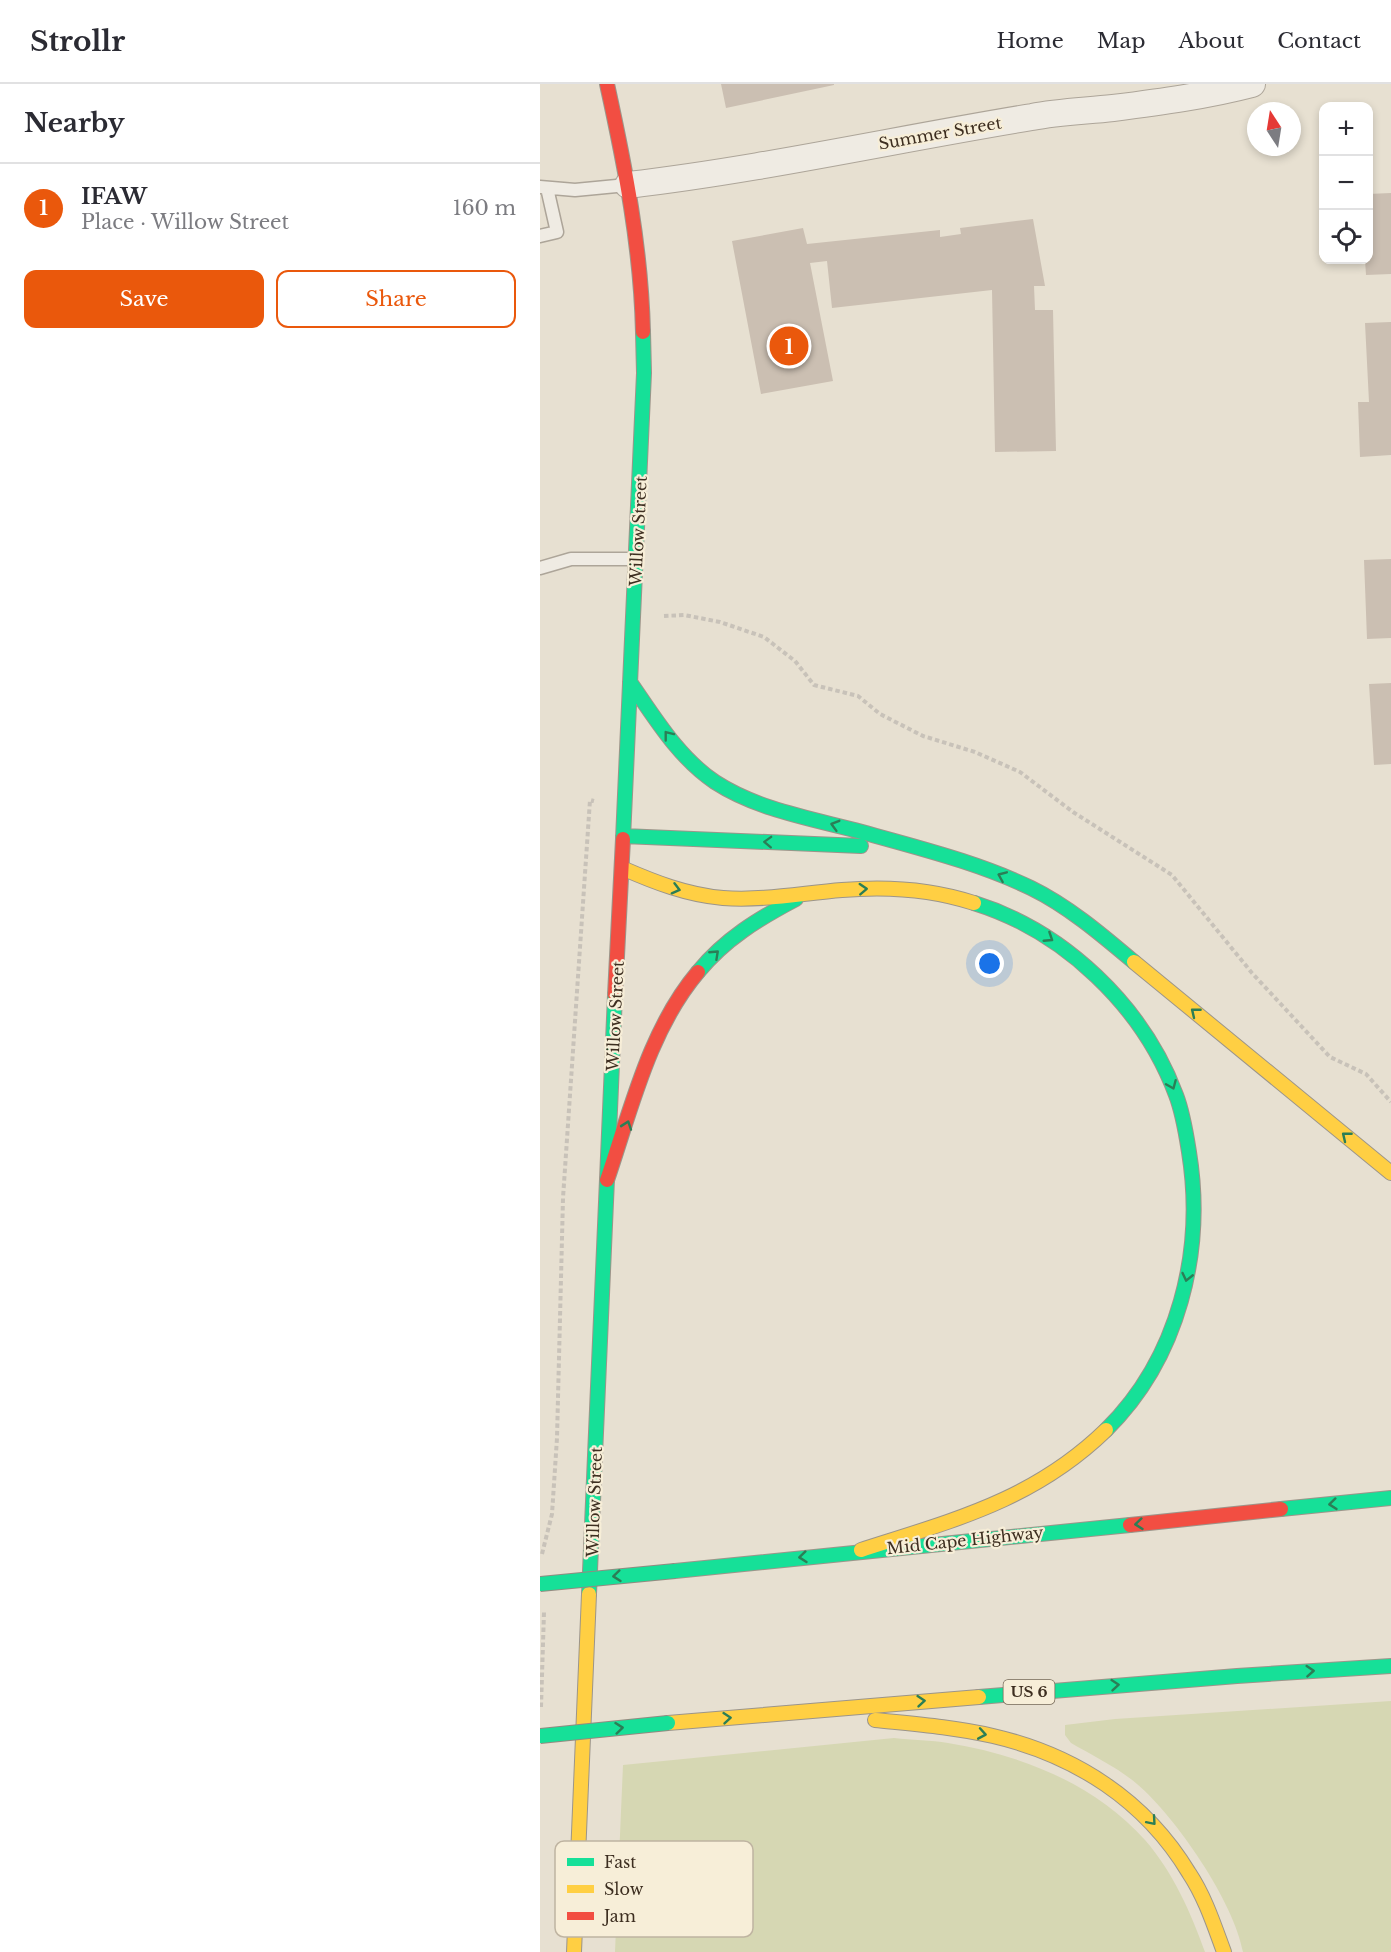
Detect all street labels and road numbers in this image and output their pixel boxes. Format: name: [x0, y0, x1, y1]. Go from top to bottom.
street label: Summer Street: [877, 112, 1003, 154]
street label: Willow Street: [625, 475, 651, 588]
street label: Willow Street: [602, 960, 628, 1073]
street label: Willow Street: [582, 1446, 606, 1559]
street label: Mid Cape Highway: [886, 1522, 1045, 1558]
road number: US 6: [1004, 1680, 1054, 1704]

